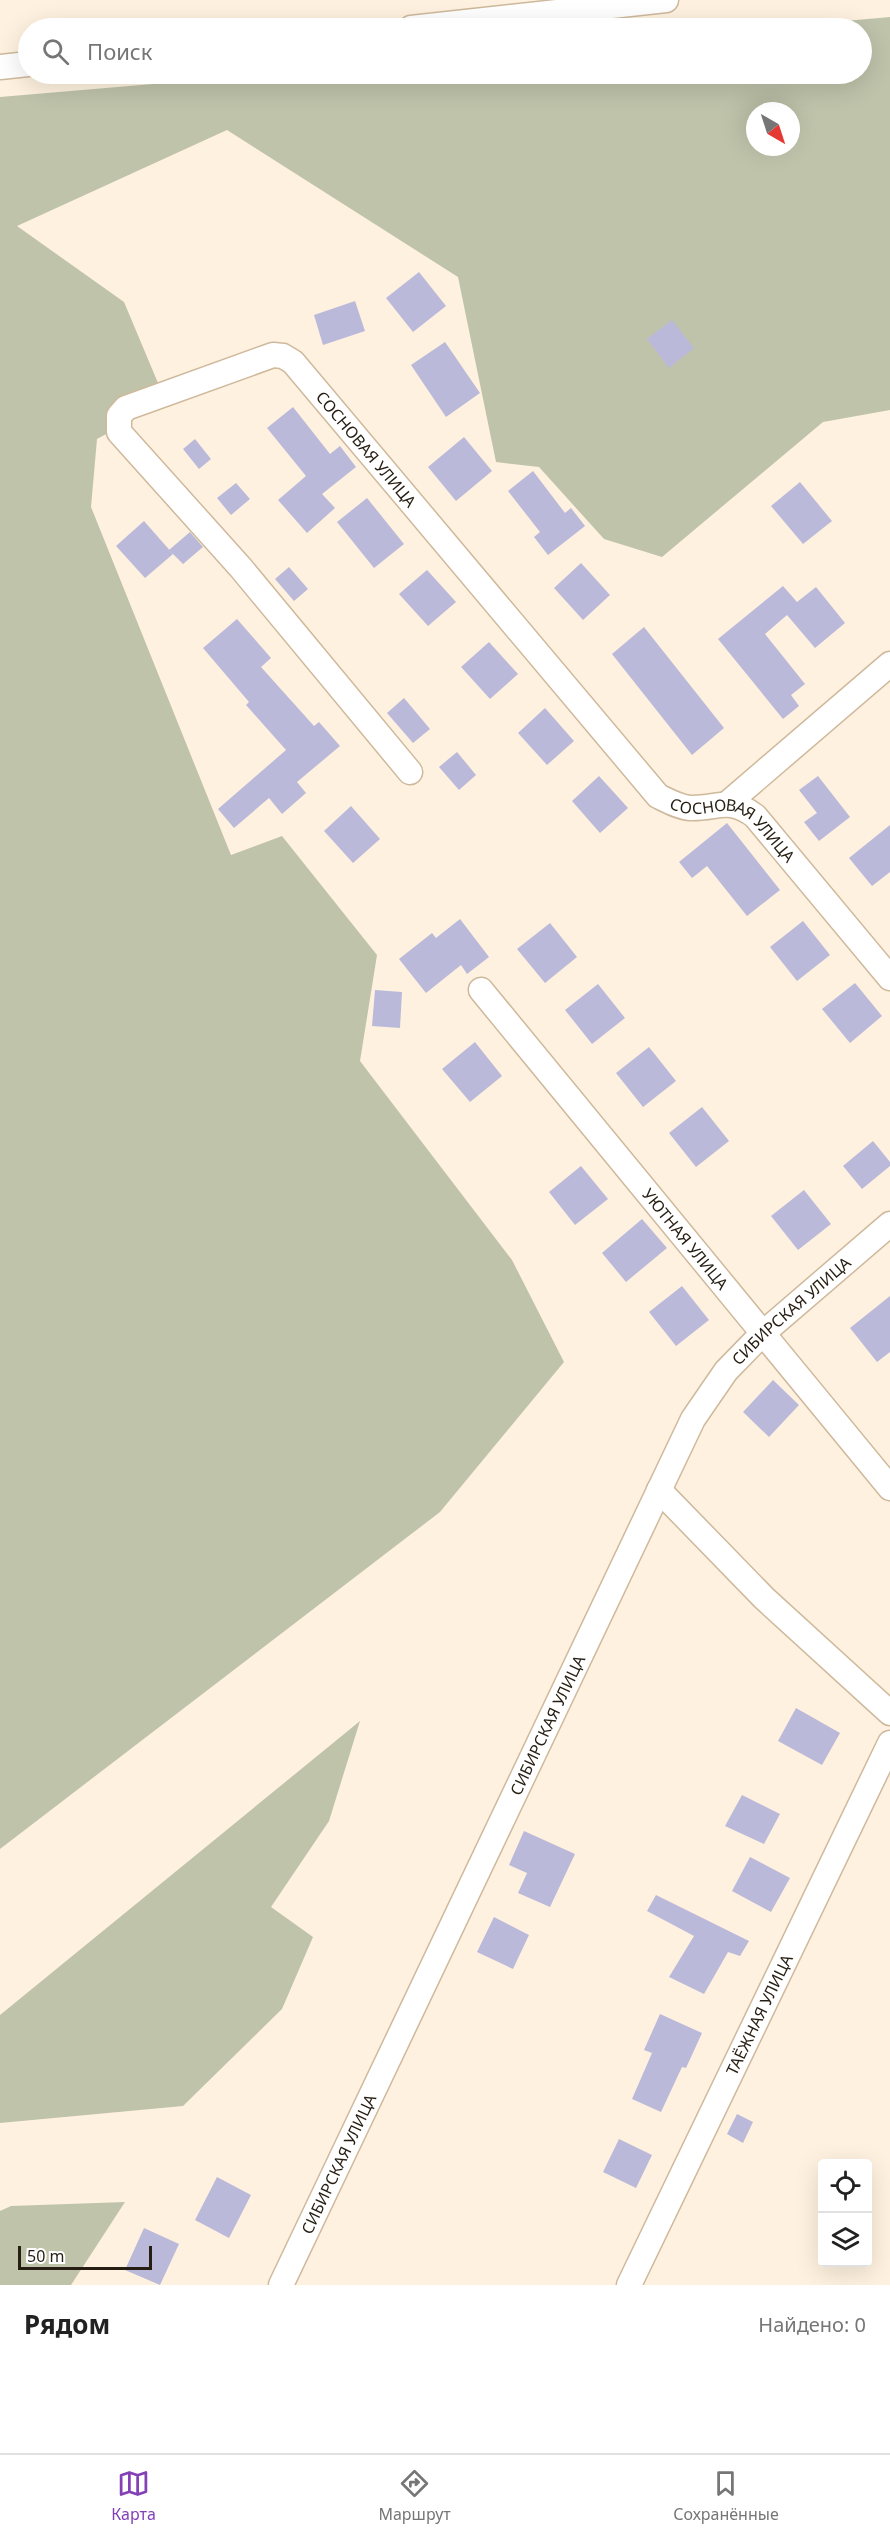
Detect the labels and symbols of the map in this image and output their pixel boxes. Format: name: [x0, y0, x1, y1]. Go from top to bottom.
north arrow: [746, 102, 800, 156]
street label: СОСНОВАЯ УЛИЦА: [311, 386, 422, 512]
street label: СОСНОВАЯ УЛИЦА: [667, 792, 801, 868]
street label: УЮТНАЯ УЛИЦА: [637, 1184, 734, 1295]
street label: СИБИРСКАЯ УЛИЦА: [727, 1251, 856, 1370]
street label: СИБИРСКАЯ УЛИЦА: [505, 1651, 590, 1799]
street label: ТАЁЖНАЯ УЛИЦА: [721, 1950, 798, 2079]
street label: СИБИРСКАЯ УЛИЦА: [296, 2090, 382, 2238]
scale bar: [18, 2243, 152, 2270]

